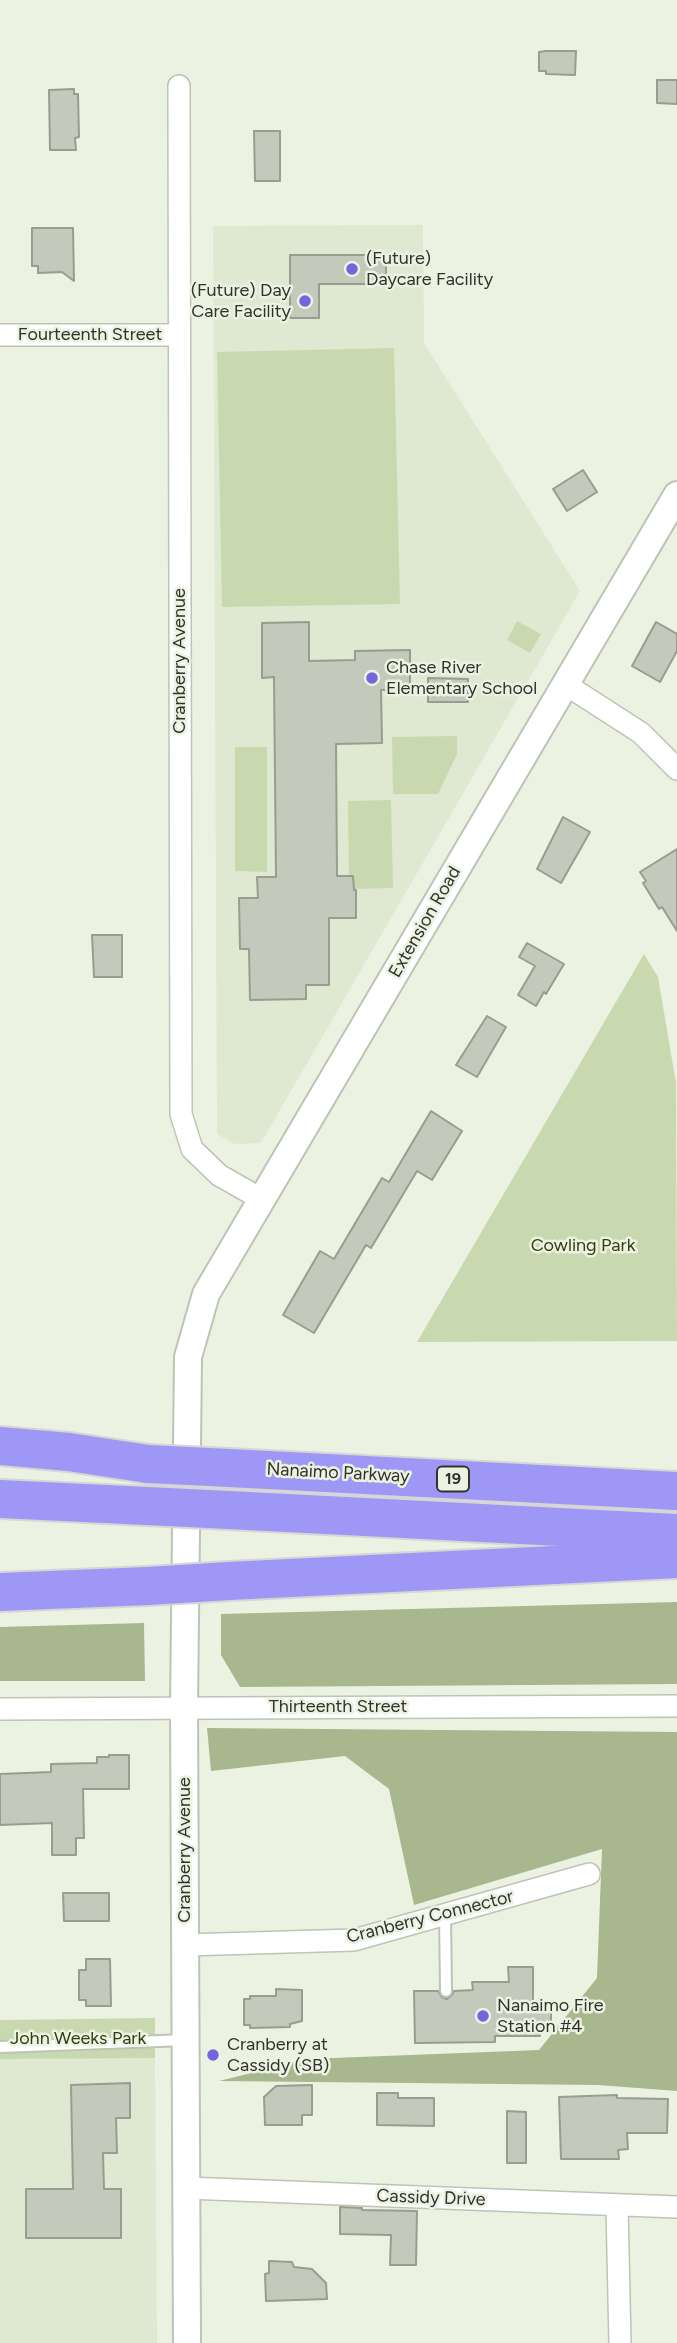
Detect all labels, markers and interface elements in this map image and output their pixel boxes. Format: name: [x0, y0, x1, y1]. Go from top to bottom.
place label: (Future) Daycare Facility: [366, 248, 493, 290]
marker: (Future) Daycare Facility: [344, 261, 360, 277]
place label: (Future) Day Care Facility: [191, 280, 291, 322]
marker: (Future) Day Care Facility: [297, 293, 313, 309]
street label: Fourteenth Street: [18, 324, 162, 346]
street label: Cranberry Avenue: [169, 588, 191, 734]
place label: Chase River Elementary School: [386, 657, 537, 700]
marker: Chase River Elementary School: [364, 670, 380, 686]
street label: Extension Road: [384, 863, 466, 981]
park label: Cowling Park: [531, 1235, 635, 1257]
street label: Nanaimo Parkway: [266, 1458, 410, 1488]
road number: 19: [437, 1466, 469, 1492]
street label: Thirteenth Street: [269, 1696, 407, 1718]
street label: Cranberry Avenue: [174, 1777, 196, 1923]
street label: Cranberry Connector: [344, 1886, 516, 1948]
place label: Nanaimo Fire Station #4: [497, 1995, 604, 2038]
marker: Nanaimo Fire Station #4: [475, 2008, 491, 2024]
park label: John Weeks Park: [10, 2028, 146, 2050]
place label: Cranberry at Cassidy (SB): [227, 2034, 329, 2076]
marker: Cranberry at Cassidy (SB): [205, 2047, 221, 2063]
street label: Cassidy Drive: [376, 2185, 486, 2211]

